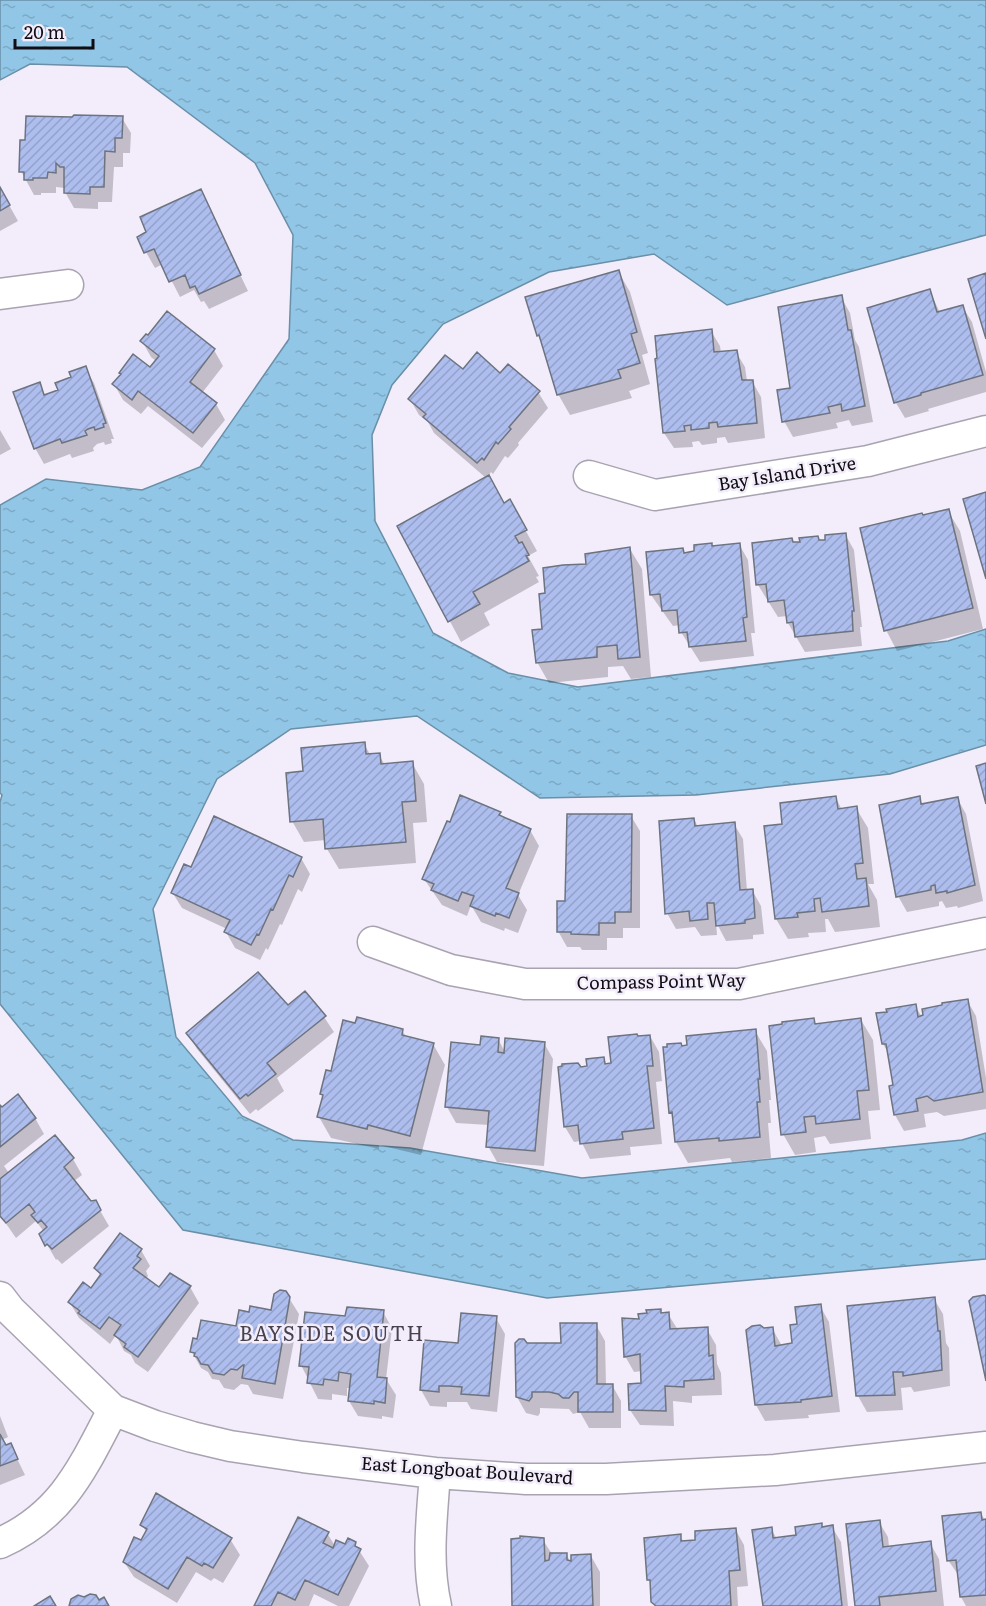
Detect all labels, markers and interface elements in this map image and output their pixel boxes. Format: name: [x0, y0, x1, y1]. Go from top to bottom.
scale bar: [15, 12, 93, 50]
text: 20 m: [24, 18, 65, 45]
street label: Bay Island Drive: [716, 448, 858, 497]
street label: Compass Point Way: [576, 966, 746, 995]
district label: BAYSIDE SOUTH: [239, 1317, 425, 1347]
street label: East Longboat Boulevard: [360, 1449, 574, 1490]

